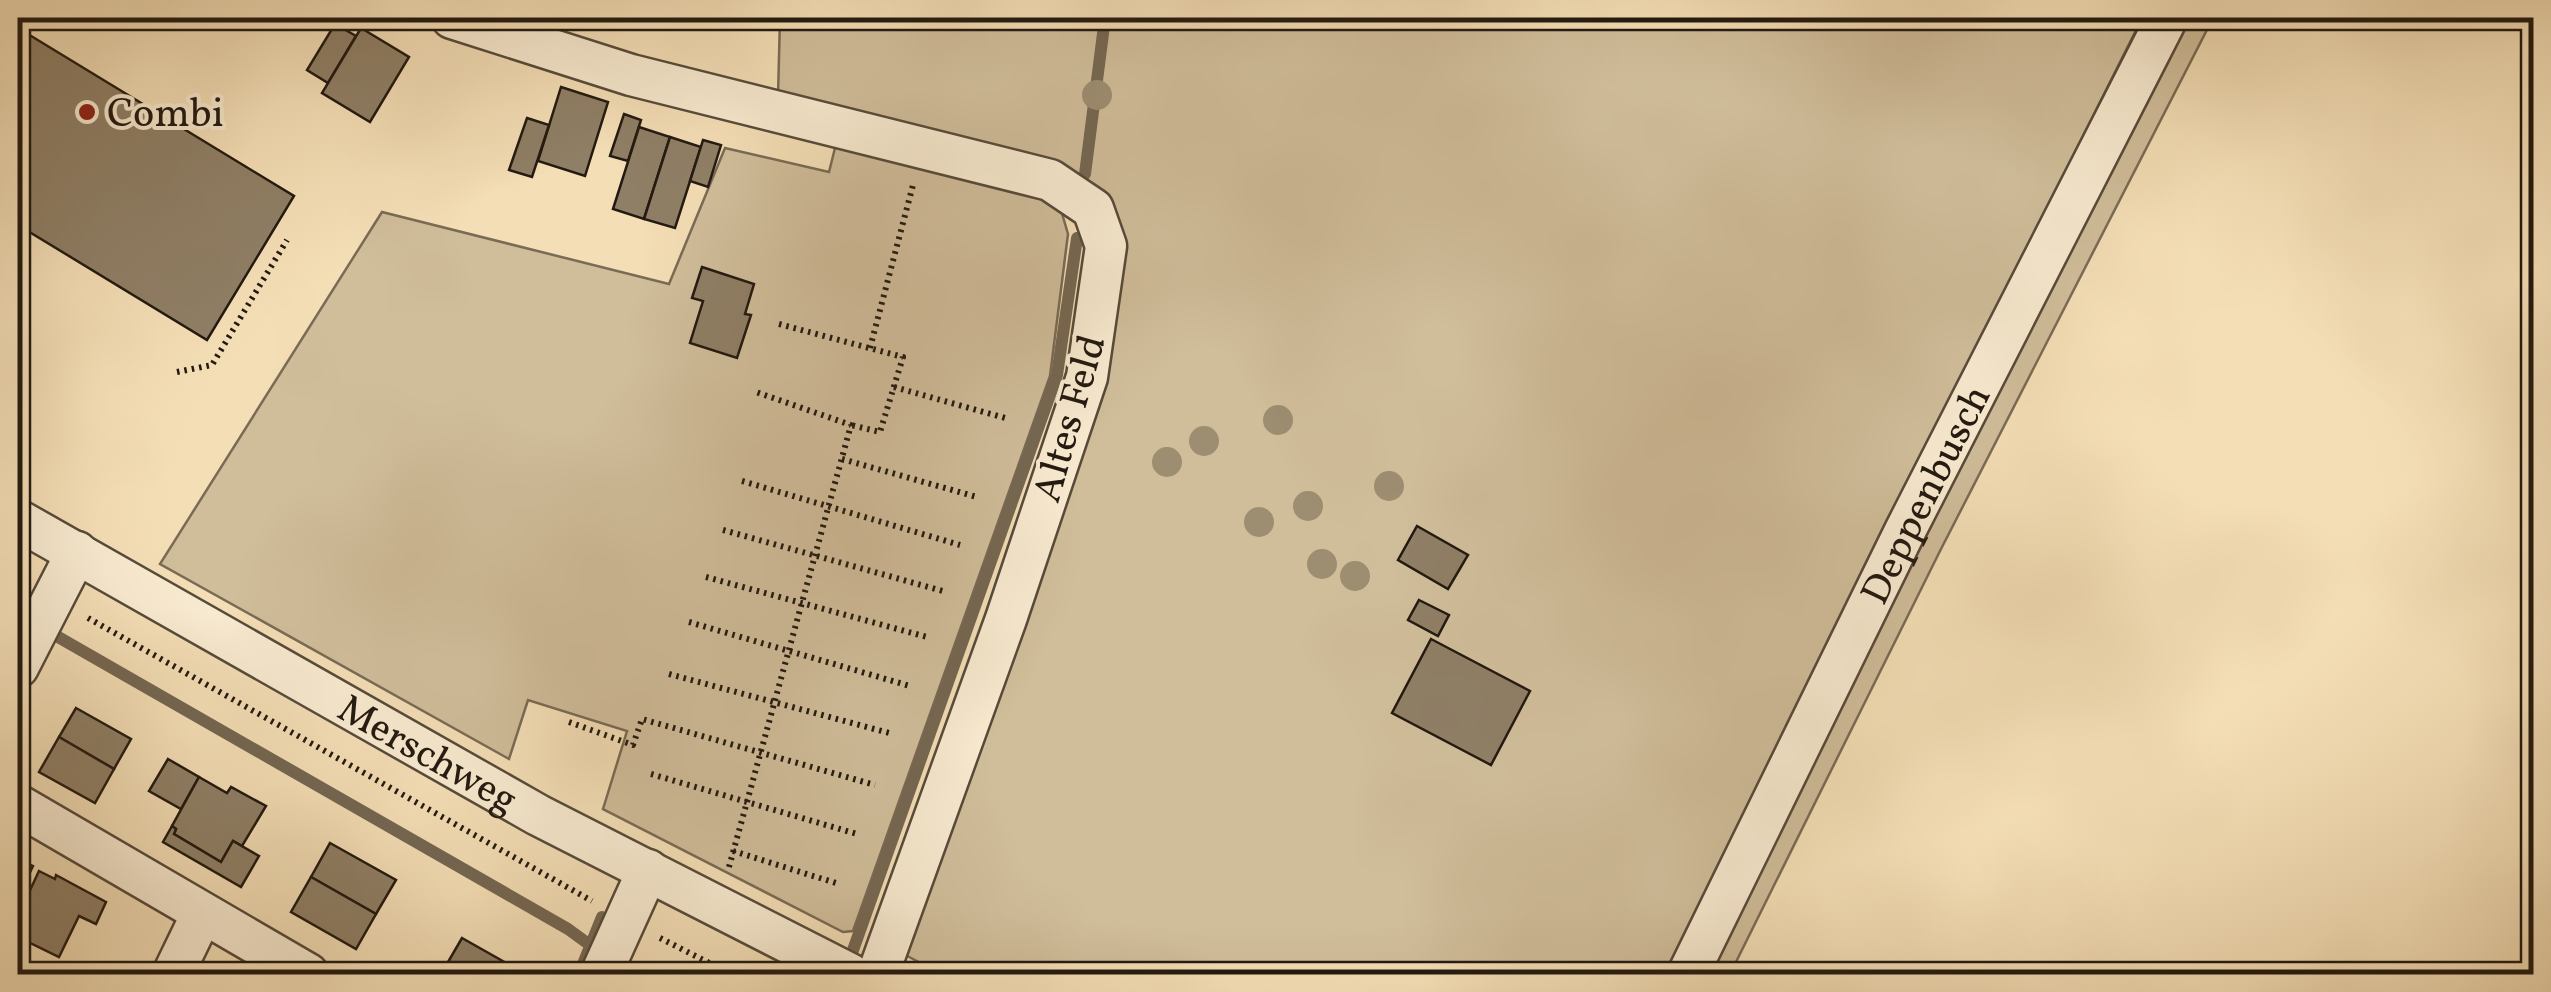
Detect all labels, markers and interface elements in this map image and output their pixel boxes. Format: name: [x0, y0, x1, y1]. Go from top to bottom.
place label: Combi: [107, 88, 224, 144]
marker: Combi: [76, 101, 98, 123]
street label: Altes Feld: [1021, 329, 1122, 509]
street label: Deppenbusch: [1849, 376, 2007, 615]
street label: Merschweg: [326, 683, 527, 830]

